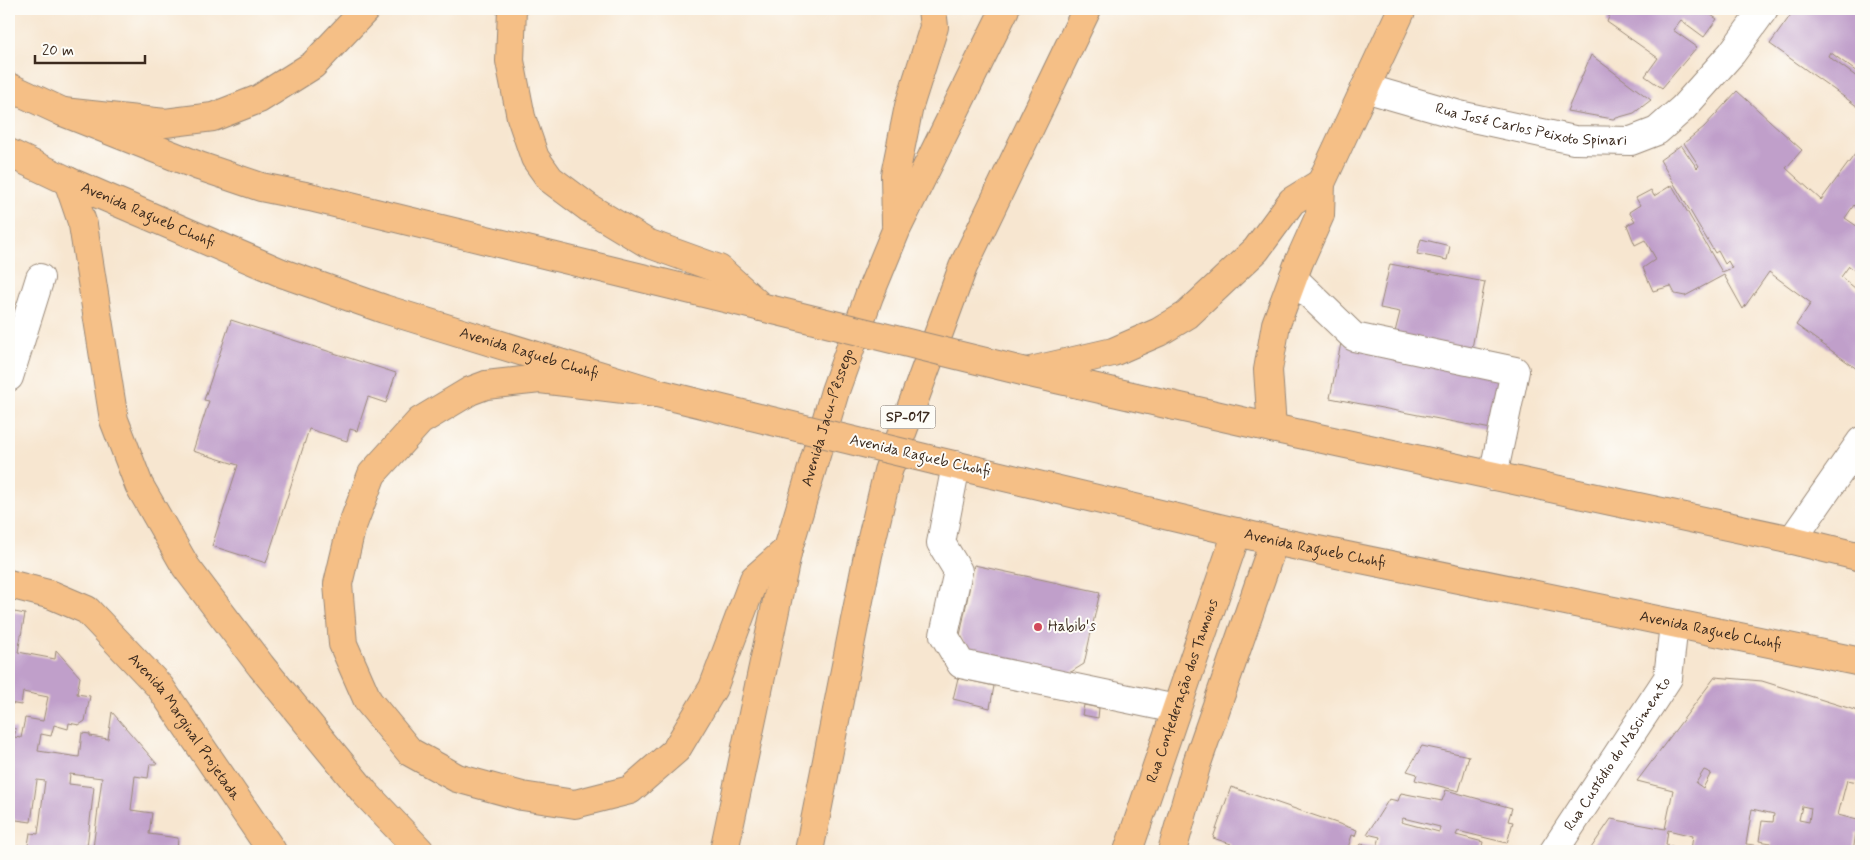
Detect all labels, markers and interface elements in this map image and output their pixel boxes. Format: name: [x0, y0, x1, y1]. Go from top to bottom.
scale bar: [35, 32, 145, 64]
text: 20 m: [42, 41, 74, 61]
street label: Rua José Carlos Peixoto Spinari: [1433, 99, 1627, 151]
street label: Avenida Ragueb Chohfi: [78, 178, 218, 253]
street label: Avenida Ragueb Chohfi: [457, 323, 601, 384]
street label: Avenida Jacu-Pêssego: [797, 346, 859, 489]
road number: SP-017: [880, 406, 936, 428]
street label: Avenida Ragueb Chohfi: [847, 430, 992, 483]
street label: Avenida Ragueb Chohfi: [1242, 524, 1387, 574]
street label: Rua Confederação dos Tamoios: [1142, 596, 1223, 786]
street label: Avenida Ragueb Chohfi: [1638, 607, 1783, 655]
place label: Habib's: [1048, 617, 1096, 637]
marker: Habib's: [1032, 621, 1044, 633]
street label: Avenida Marginal Projetada: [123, 649, 245, 806]
street label: Rua Custódio do Nascimento: [1560, 673, 1676, 835]

